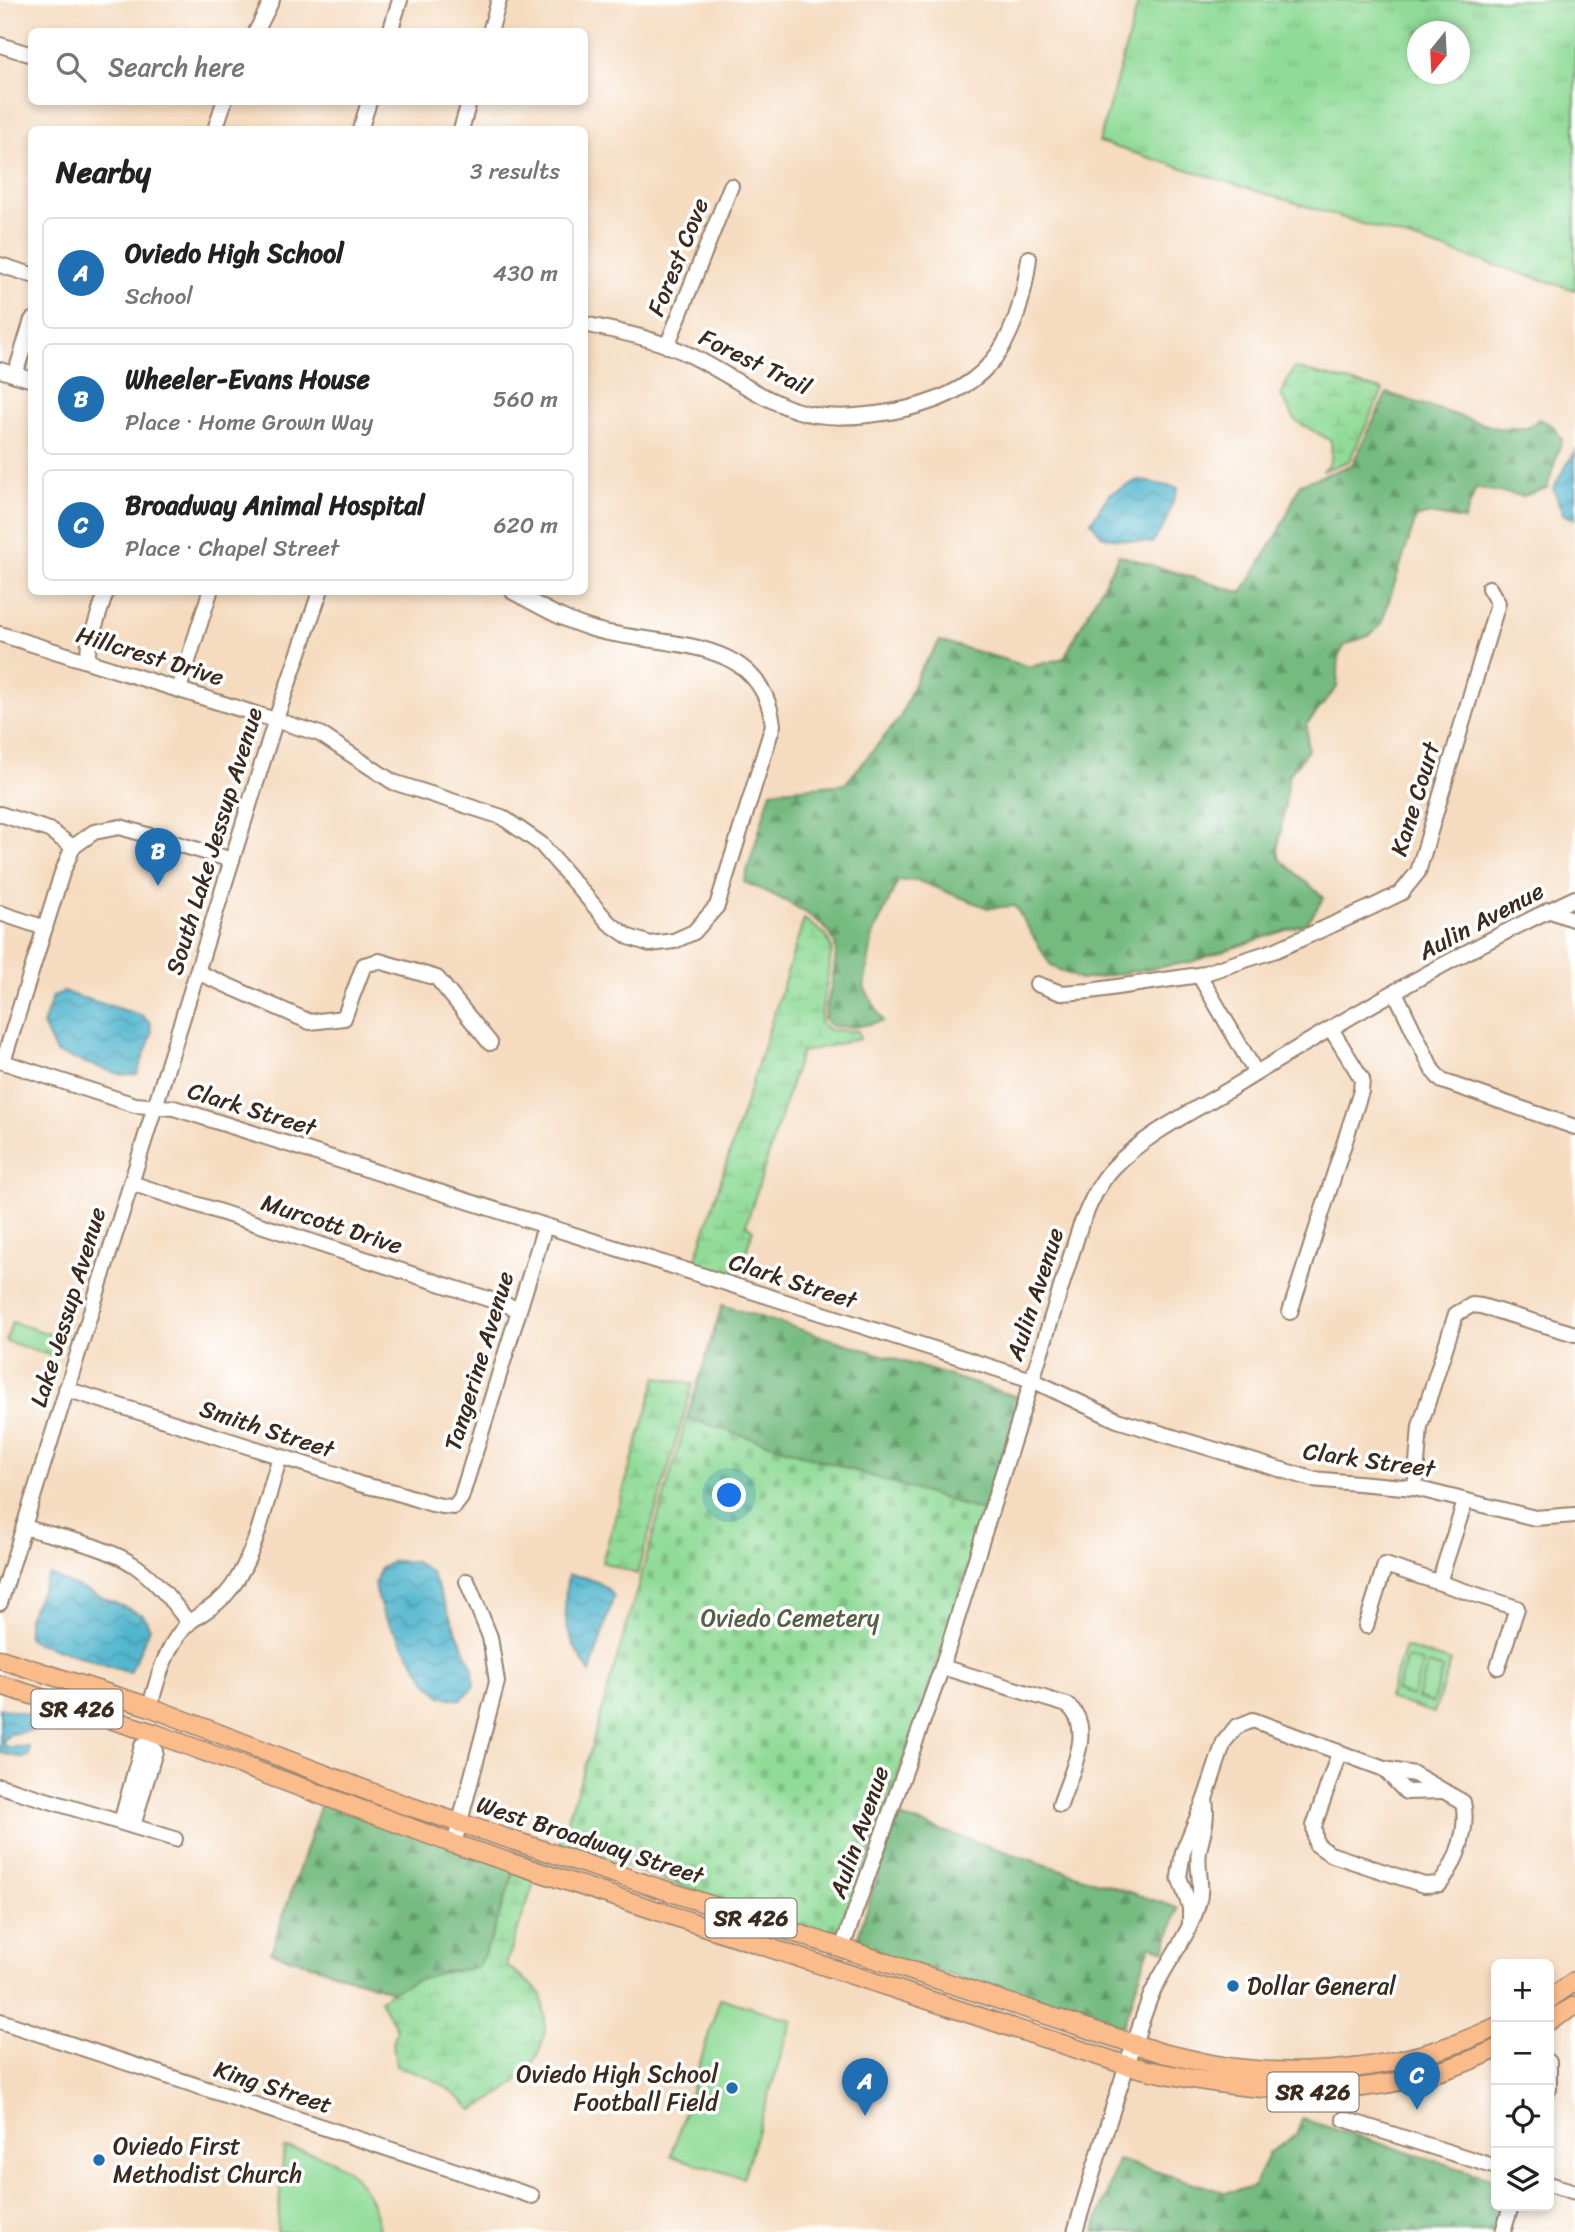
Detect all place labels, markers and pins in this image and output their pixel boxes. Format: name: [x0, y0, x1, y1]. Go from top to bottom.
pin: B: [135, 828, 181, 886]
place label: Dollar General: [1247, 1965, 1397, 2007]
marker: Dollar General: [1225, 1978, 1241, 1994]
pin: C: [1394, 2052, 1440, 2110]
place label: Oviedo High School Football Field: [516, 2053, 719, 2123]
pin: A: [842, 2058, 888, 2116]
marker: Oviedo High School Football Field: [724, 2080, 740, 2096]
place label: Oviedo First Methodist Church: [113, 2125, 302, 2195]
marker: Oviedo First Methodist Church: [91, 2152, 107, 2168]

